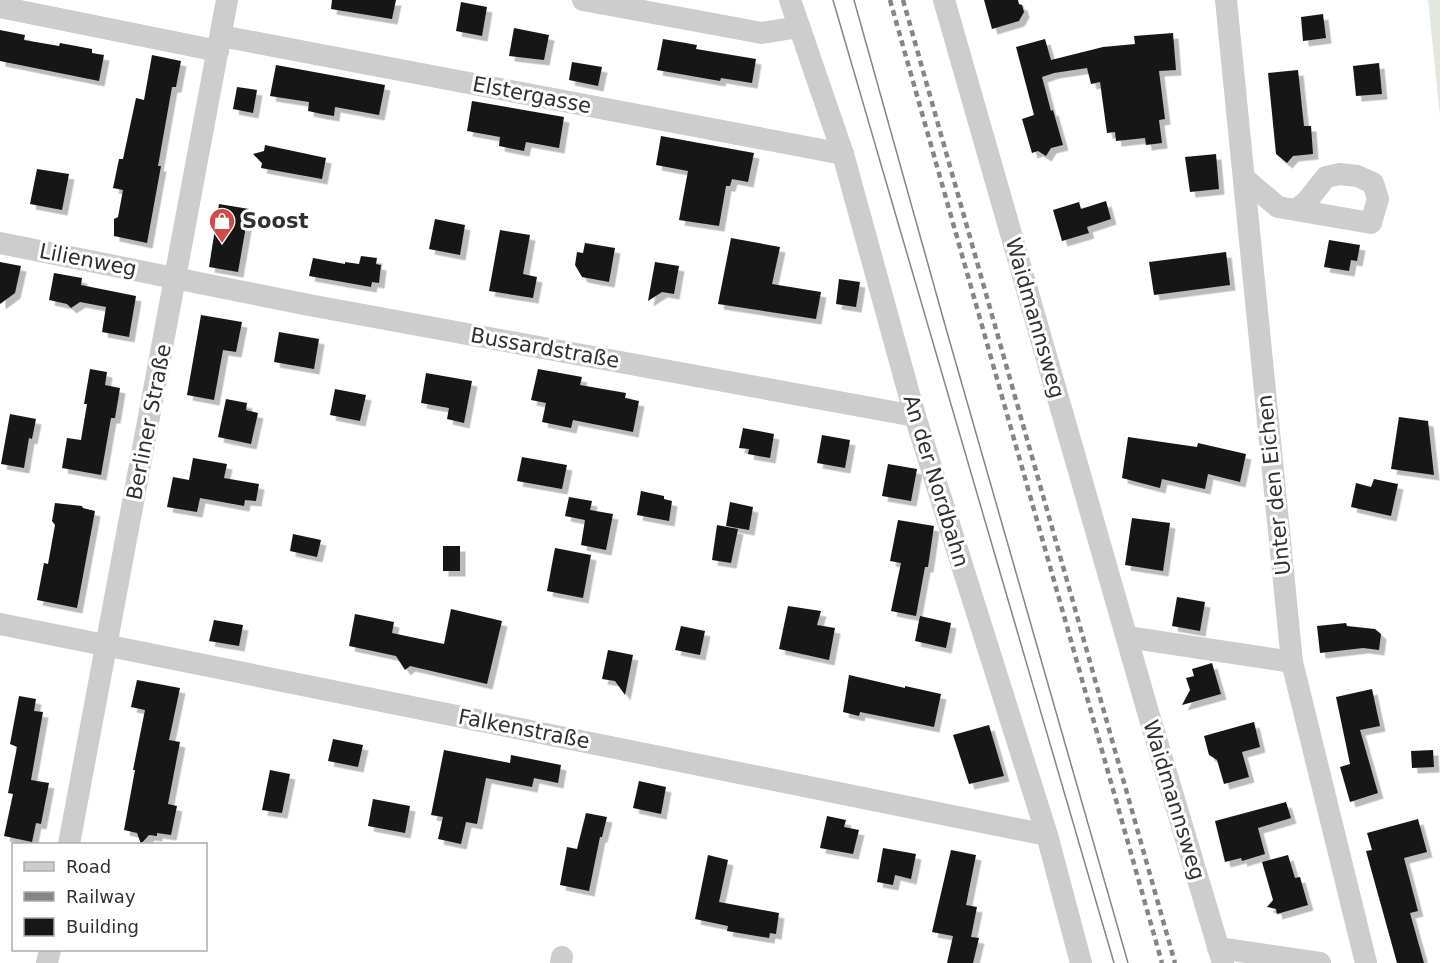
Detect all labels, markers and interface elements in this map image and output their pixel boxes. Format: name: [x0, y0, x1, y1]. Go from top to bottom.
street label: Elstergasse: [471, 72, 593, 118]
shop icon: Soost: [207, 206, 237, 244]
place label: Soost: [242, 209, 309, 233]
street label: Waidmannsweg: [1001, 235, 1069, 401]
street label: Lilienweg: [37, 239, 139, 281]
street label: Bussardstraße: [469, 323, 621, 373]
street label: Berliner Straße: [122, 342, 176, 502]
street label: An der Nordbahn: [898, 392, 974, 570]
street label: Unter den Eichen: [1253, 393, 1295, 577]
street label: Falkenstraße: [456, 705, 592, 753]
street label: Waidmannsweg: [1138, 717, 1210, 883]
legend: [12, 843, 207, 951]
text: Road: [66, 856, 111, 877]
text: Railway: [66, 886, 136, 907]
text: Building: [66, 916, 139, 937]

